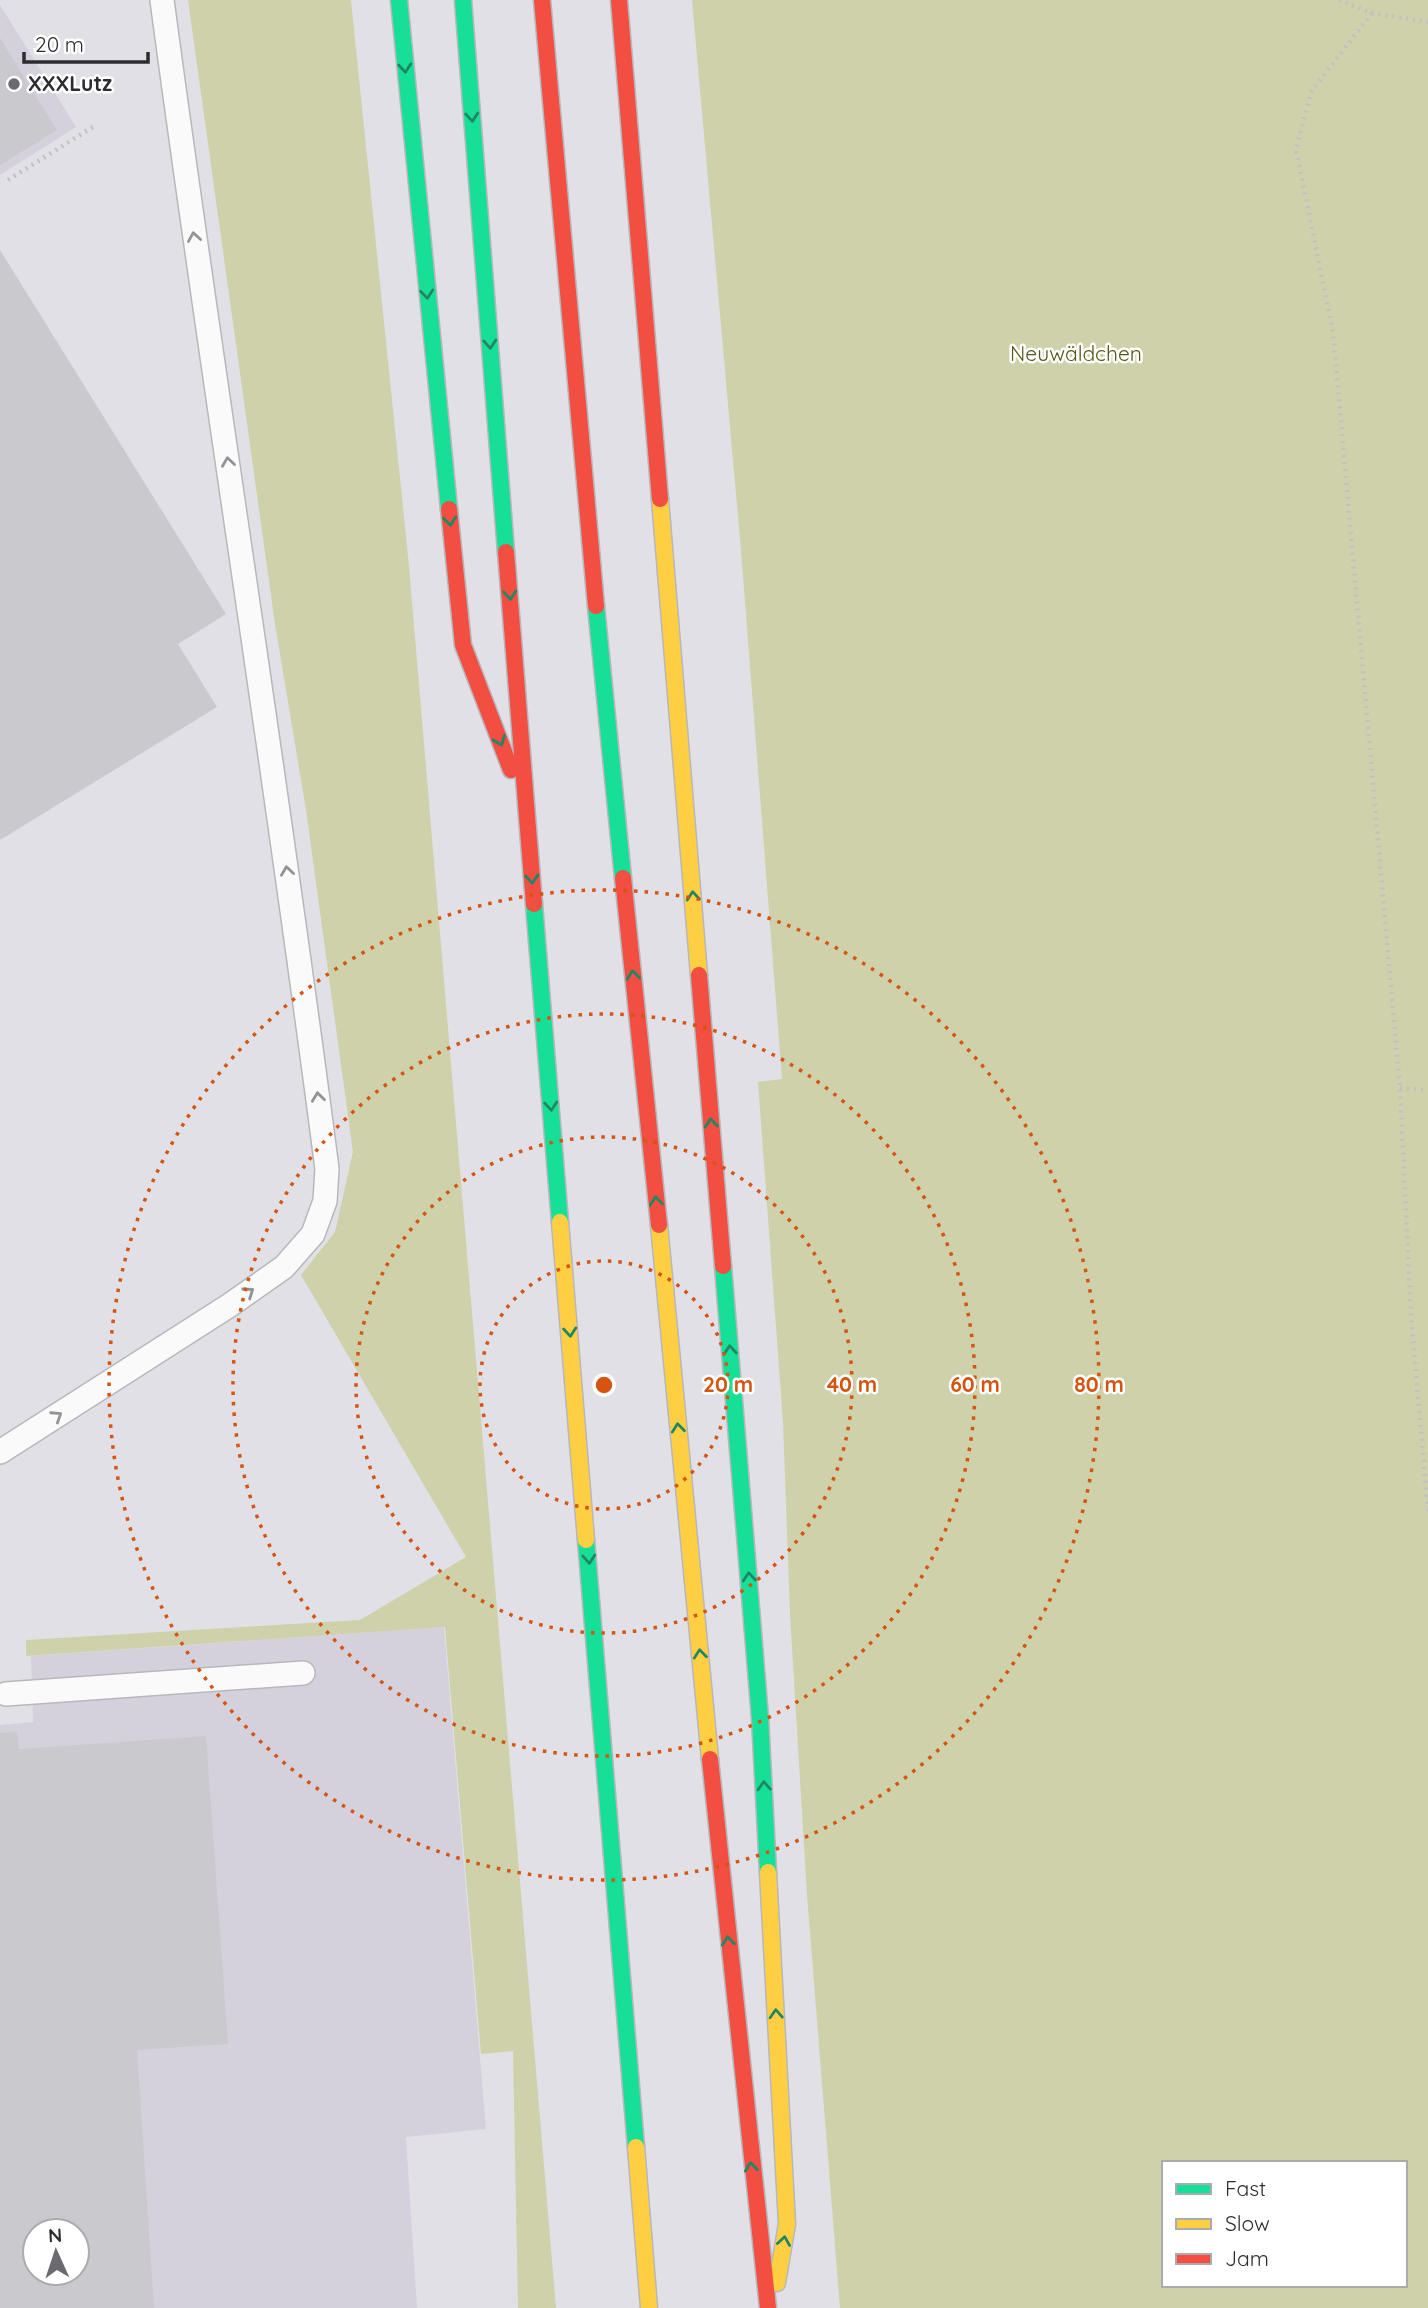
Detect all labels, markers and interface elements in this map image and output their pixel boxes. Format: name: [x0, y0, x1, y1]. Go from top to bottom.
scale bar: [24, 21, 149, 65]
text: 20 m: [35, 31, 84, 57]
one-way arrow: [397, 63, 412, 74]
place label: XXXLutz: [28, 70, 112, 96]
marker: XXXLutz: [6, 76, 22, 92]
one-way arrow: [464, 112, 479, 123]
one-way arrow: [187, 231, 202, 243]
one-way arrow: [419, 289, 434, 300]
one-way arrow: [482, 338, 497, 349]
park label: Neuwäldchen: [1010, 340, 1142, 366]
one-way arrow: [221, 456, 236, 468]
one-way arrow: [442, 516, 457, 527]
one-way arrow: [502, 590, 517, 601]
one-way arrow: [491, 734, 505, 746]
one-way arrow: [280, 866, 295, 877]
one-way arrow: [524, 874, 539, 885]
one-way arrow: [686, 891, 701, 902]
one-way arrow: [625, 969, 640, 981]
one-way arrow: [310, 1091, 325, 1103]
one-way arrow: [543, 1100, 558, 1111]
one-way arrow: [704, 1117, 719, 1128]
one-way arrow: [649, 1196, 664, 1207]
one-way arrow: [241, 1288, 254, 1300]
one-way arrow: [562, 1327, 577, 1338]
one-way arrow: [723, 1344, 738, 1355]
text: 20 m: [703, 1371, 753, 1397]
text: 40 m: [827, 1371, 877, 1397]
text: 60 m: [950, 1371, 1000, 1397]
text: 80 m: [1074, 1371, 1124, 1397]
centre of rings: [592, 1373, 616, 1397]
one-way arrow: [50, 1411, 63, 1424]
one-way arrow: [671, 1422, 686, 1433]
one-way arrow: [581, 1554, 596, 1565]
one-way arrow: [742, 1571, 757, 1582]
one-way arrow: [693, 1648, 708, 1659]
one-way arrow: [756, 1781, 771, 1792]
one-way arrow: [721, 1935, 736, 1946]
one-way arrow: [768, 2008, 783, 2019]
one-way arrow: [744, 2161, 759, 2173]
legend: [1162, 2161, 1407, 2287]
text: Fast: [1225, 2175, 1266, 2201]
text: Slow: [1225, 2210, 1270, 2236]
north arrow: [21, 2217, 91, 2287]
text: N: [48, 2223, 63, 2247]
one-way arrow: [776, 2235, 791, 2247]
text: Jam: [1225, 2245, 1269, 2271]

